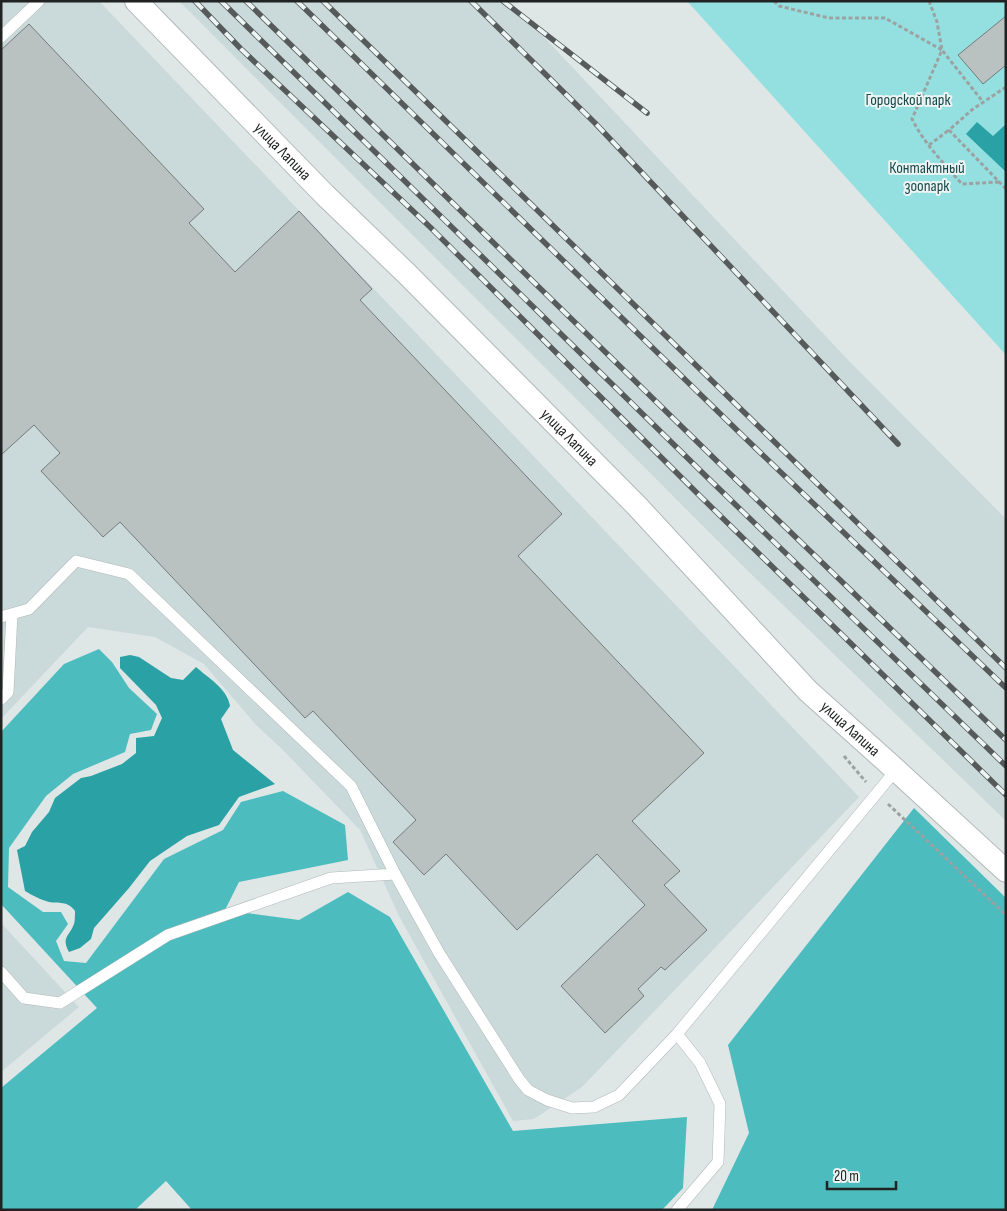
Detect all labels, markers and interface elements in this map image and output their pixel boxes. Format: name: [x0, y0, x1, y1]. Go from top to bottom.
park label: Городской парк: [865, 91, 952, 110]
street label: улица Лапина: [250, 118, 315, 184]
park label: Контактный зоопарк: [889, 159, 965, 196]
street label: улица Лапина: [537, 405, 602, 470]
street label: улица Лапина: [817, 697, 884, 760]
scale bar: [827, 1158, 896, 1190]
text: 20 m: [834, 1167, 859, 1186]

